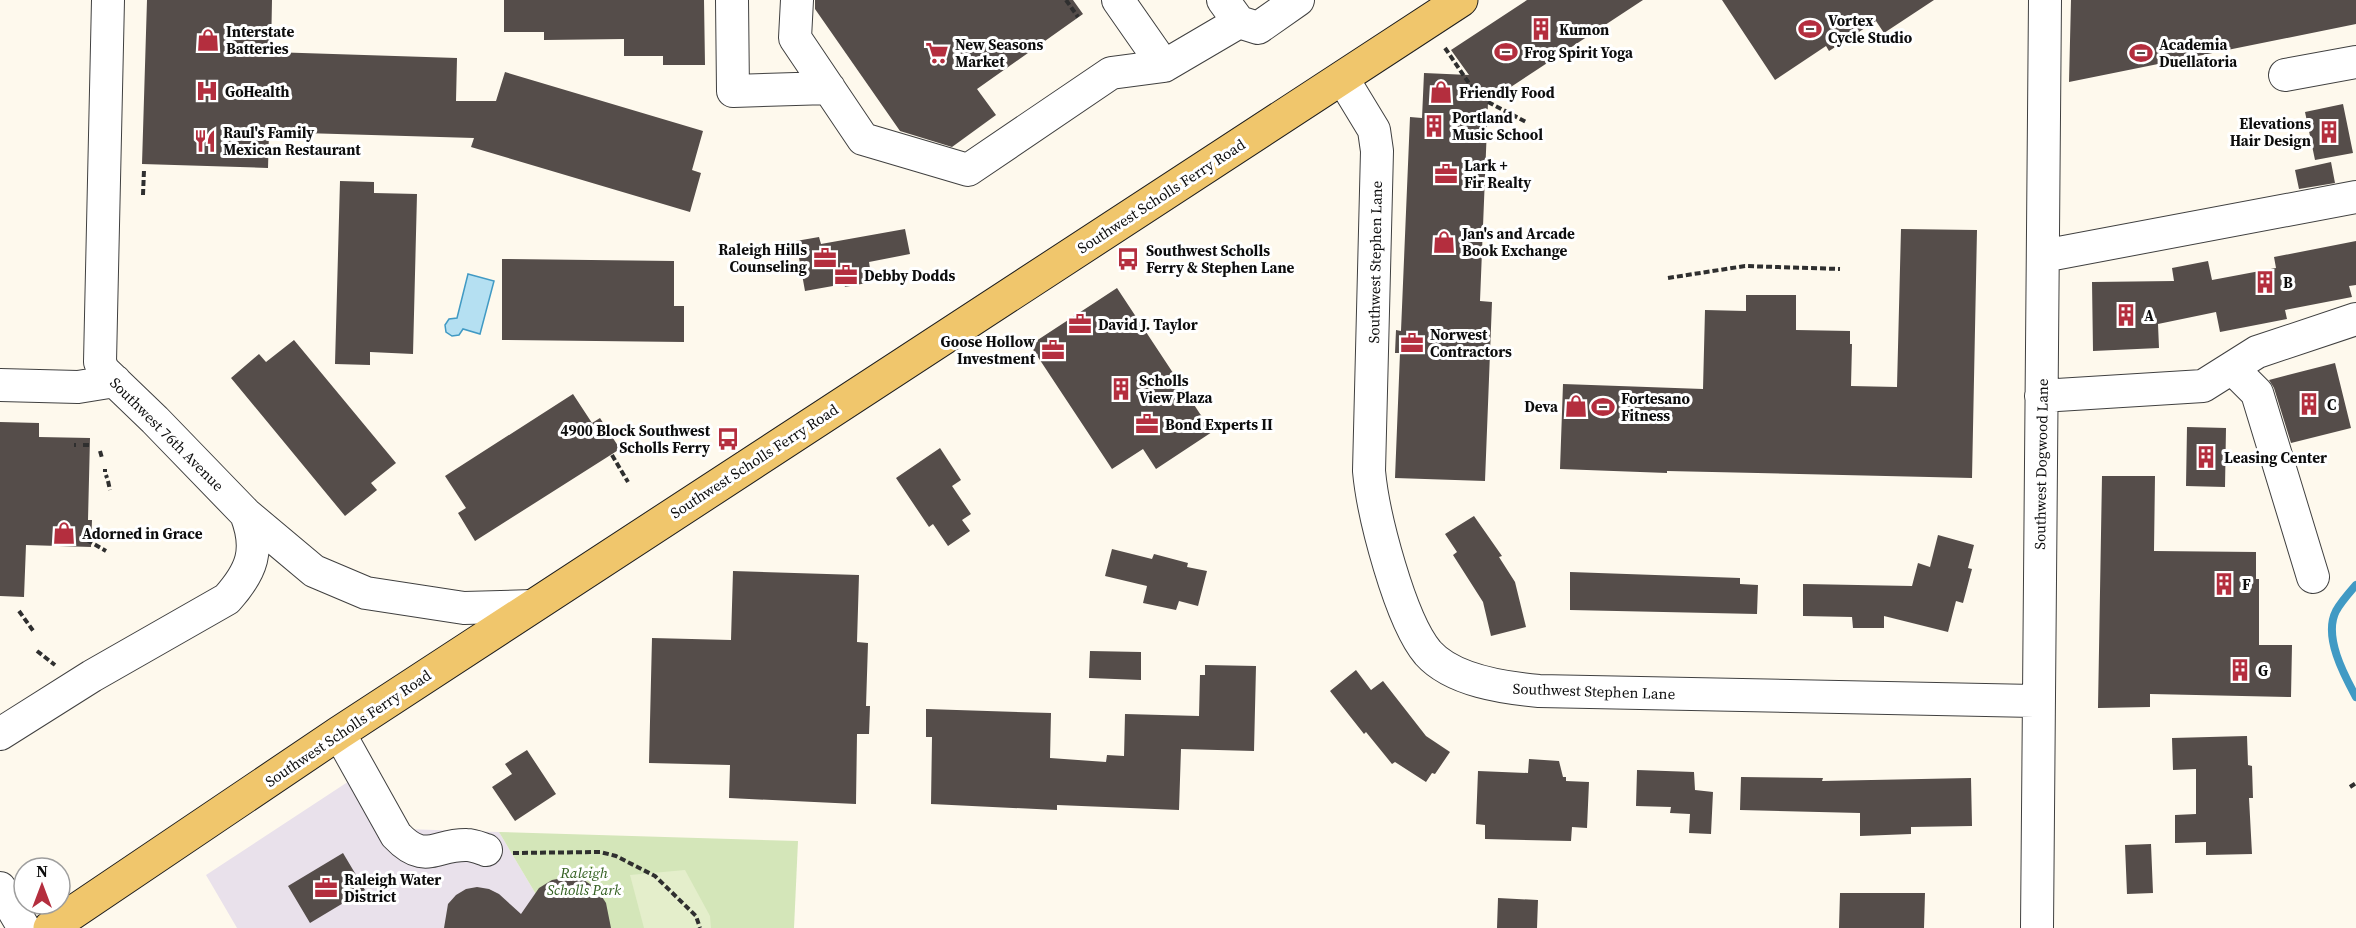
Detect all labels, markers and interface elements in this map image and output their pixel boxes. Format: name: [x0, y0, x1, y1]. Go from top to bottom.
place label: Vortex Cycle Studio: [1828, 10, 1913, 48]
building icon: Kumon: [1528, 16, 1554, 42]
sports icon: Vortex Cycle Studio: [1797, 16, 1823, 42]
place label: Kumon: [1559, 19, 1609, 40]
place label: Interstate Batteries: [226, 21, 294, 59]
shop icon: Interstate Batteries: [195, 27, 221, 53]
place label: New Seasons Market: [955, 34, 1044, 72]
place label: Academia Duellatoria: [2159, 34, 2238, 72]
sports icon: Frog Spirit Yoga: [1493, 39, 1519, 65]
supermarket icon: New Seasons Market: [924, 40, 950, 66]
sports icon: Academia Duellatoria: [2128, 40, 2154, 66]
place label: Frog Spirit Yoga: [1524, 42, 1634, 63]
hospital icon: GoHealth: [194, 78, 220, 104]
shop icon: Friendly Food: [1428, 79, 1454, 105]
place label: GoHealth: [225, 81, 290, 102]
place label: Friendly Food: [1459, 82, 1555, 103]
place label: Portland Music School: [1452, 107, 1543, 145]
building icon: Portland Music School: [1421, 113, 1447, 139]
place label: Elevations Hair Design: [2230, 113, 2311, 151]
building icon: Elevations Hair Design: [2316, 119, 2342, 145]
place label: Raul's Family Mexican Restaurant: [223, 122, 361, 160]
restaurant icon: Raul's Family Mexican Restaurant: [192, 128, 218, 154]
street label: Southwest Scholls Ferry Road: [1073, 133, 1249, 258]
place label: Lark + Fir Realty: [1464, 155, 1531, 193]
office icon: Lark + Fir Realty: [1433, 161, 1459, 187]
street label: Southwest Stephen Lane: [1363, 180, 1387, 343]
place label: Jan's and Arcade Book Exchange: [1461, 223, 1575, 261]
shop icon: Jan's and Arcade Book Exchange: [1431, 229, 1457, 255]
place label: Raleigh Hills Counseling: [718, 239, 807, 277]
place label: Southwest Scholls Ferry & Stephen Lane: [1146, 240, 1295, 278]
office icon: Raleigh Hills Counseling: [812, 245, 838, 271]
bus stop icon: Southwest Scholls Ferry & Stephen Lane: [1115, 246, 1141, 272]
office icon: Debby Dodds: [833, 262, 859, 288]
place label: Debby Dodds: [864, 265, 955, 286]
building icon: B: [2252, 269, 2278, 295]
place label: B: [2283, 272, 2293, 293]
building icon: A: [2113, 302, 2139, 328]
place label: A: [2144, 305, 2154, 326]
office icon: David J. Taylor: [1067, 311, 1093, 337]
place label: David J. Taylor: [1098, 314, 1198, 335]
place label: Norwest Contractors: [1430, 324, 1512, 362]
office icon: Norwest Contractors: [1399, 330, 1425, 356]
place label: Goose Hollow Investment: [941, 331, 1036, 369]
office icon: Goose Hollow Investment: [1040, 337, 1066, 363]
place label: Scholls View Plaza: [1139, 370, 1214, 408]
street label: Southwest 76th Avenue: [105, 372, 229, 496]
building icon: Scholls View Plaza: [1108, 376, 1134, 402]
street label: Southwest Dogwood Lane: [2029, 378, 2053, 550]
place label: Fortesano Fitness: [1621, 388, 1690, 426]
building icon: C: [2296, 391, 2322, 417]
shop icon: Deva: [1563, 393, 1589, 419]
sports icon: Fortesano Fitness: [1590, 394, 1616, 420]
place label: C: [2327, 394, 2336, 415]
place label: Deva: [1524, 396, 1559, 417]
street label: Southwest Scholls Ferry Road: [666, 398, 842, 523]
office icon: Bond Experts II: [1134, 411, 1160, 437]
place label: Bond Experts II: [1165, 414, 1273, 435]
place label: 4900 Block Southwest Scholls Ferry: [560, 420, 711, 458]
bus stop icon: 4900 Block Southwest Scholls Ferry: [715, 426, 741, 452]
building icon: Leasing Center: [2193, 444, 2219, 470]
place label: Leasing Center: [2224, 447, 2327, 468]
shop icon: Adorned in Grace: [51, 520, 77, 546]
place label: Adorned in Grace: [82, 523, 203, 544]
building icon: F: [2211, 571, 2237, 597]
place label: F: [2242, 574, 2251, 595]
building icon: G: [2227, 657, 2253, 683]
place label: G: [2258, 660, 2268, 681]
street label: Southwest Scholls Ferry Road: [261, 664, 436, 792]
street label: Southwest Stephen Lane: [1512, 678, 1676, 704]
north arrow: [12, 856, 72, 916]
text: N: [36, 860, 48, 882]
park label: Raleigh Scholls Park: [547, 862, 622, 900]
place label: Raleigh Water District: [344, 869, 441, 907]
office icon: Raleigh Water District: [313, 875, 339, 901]

